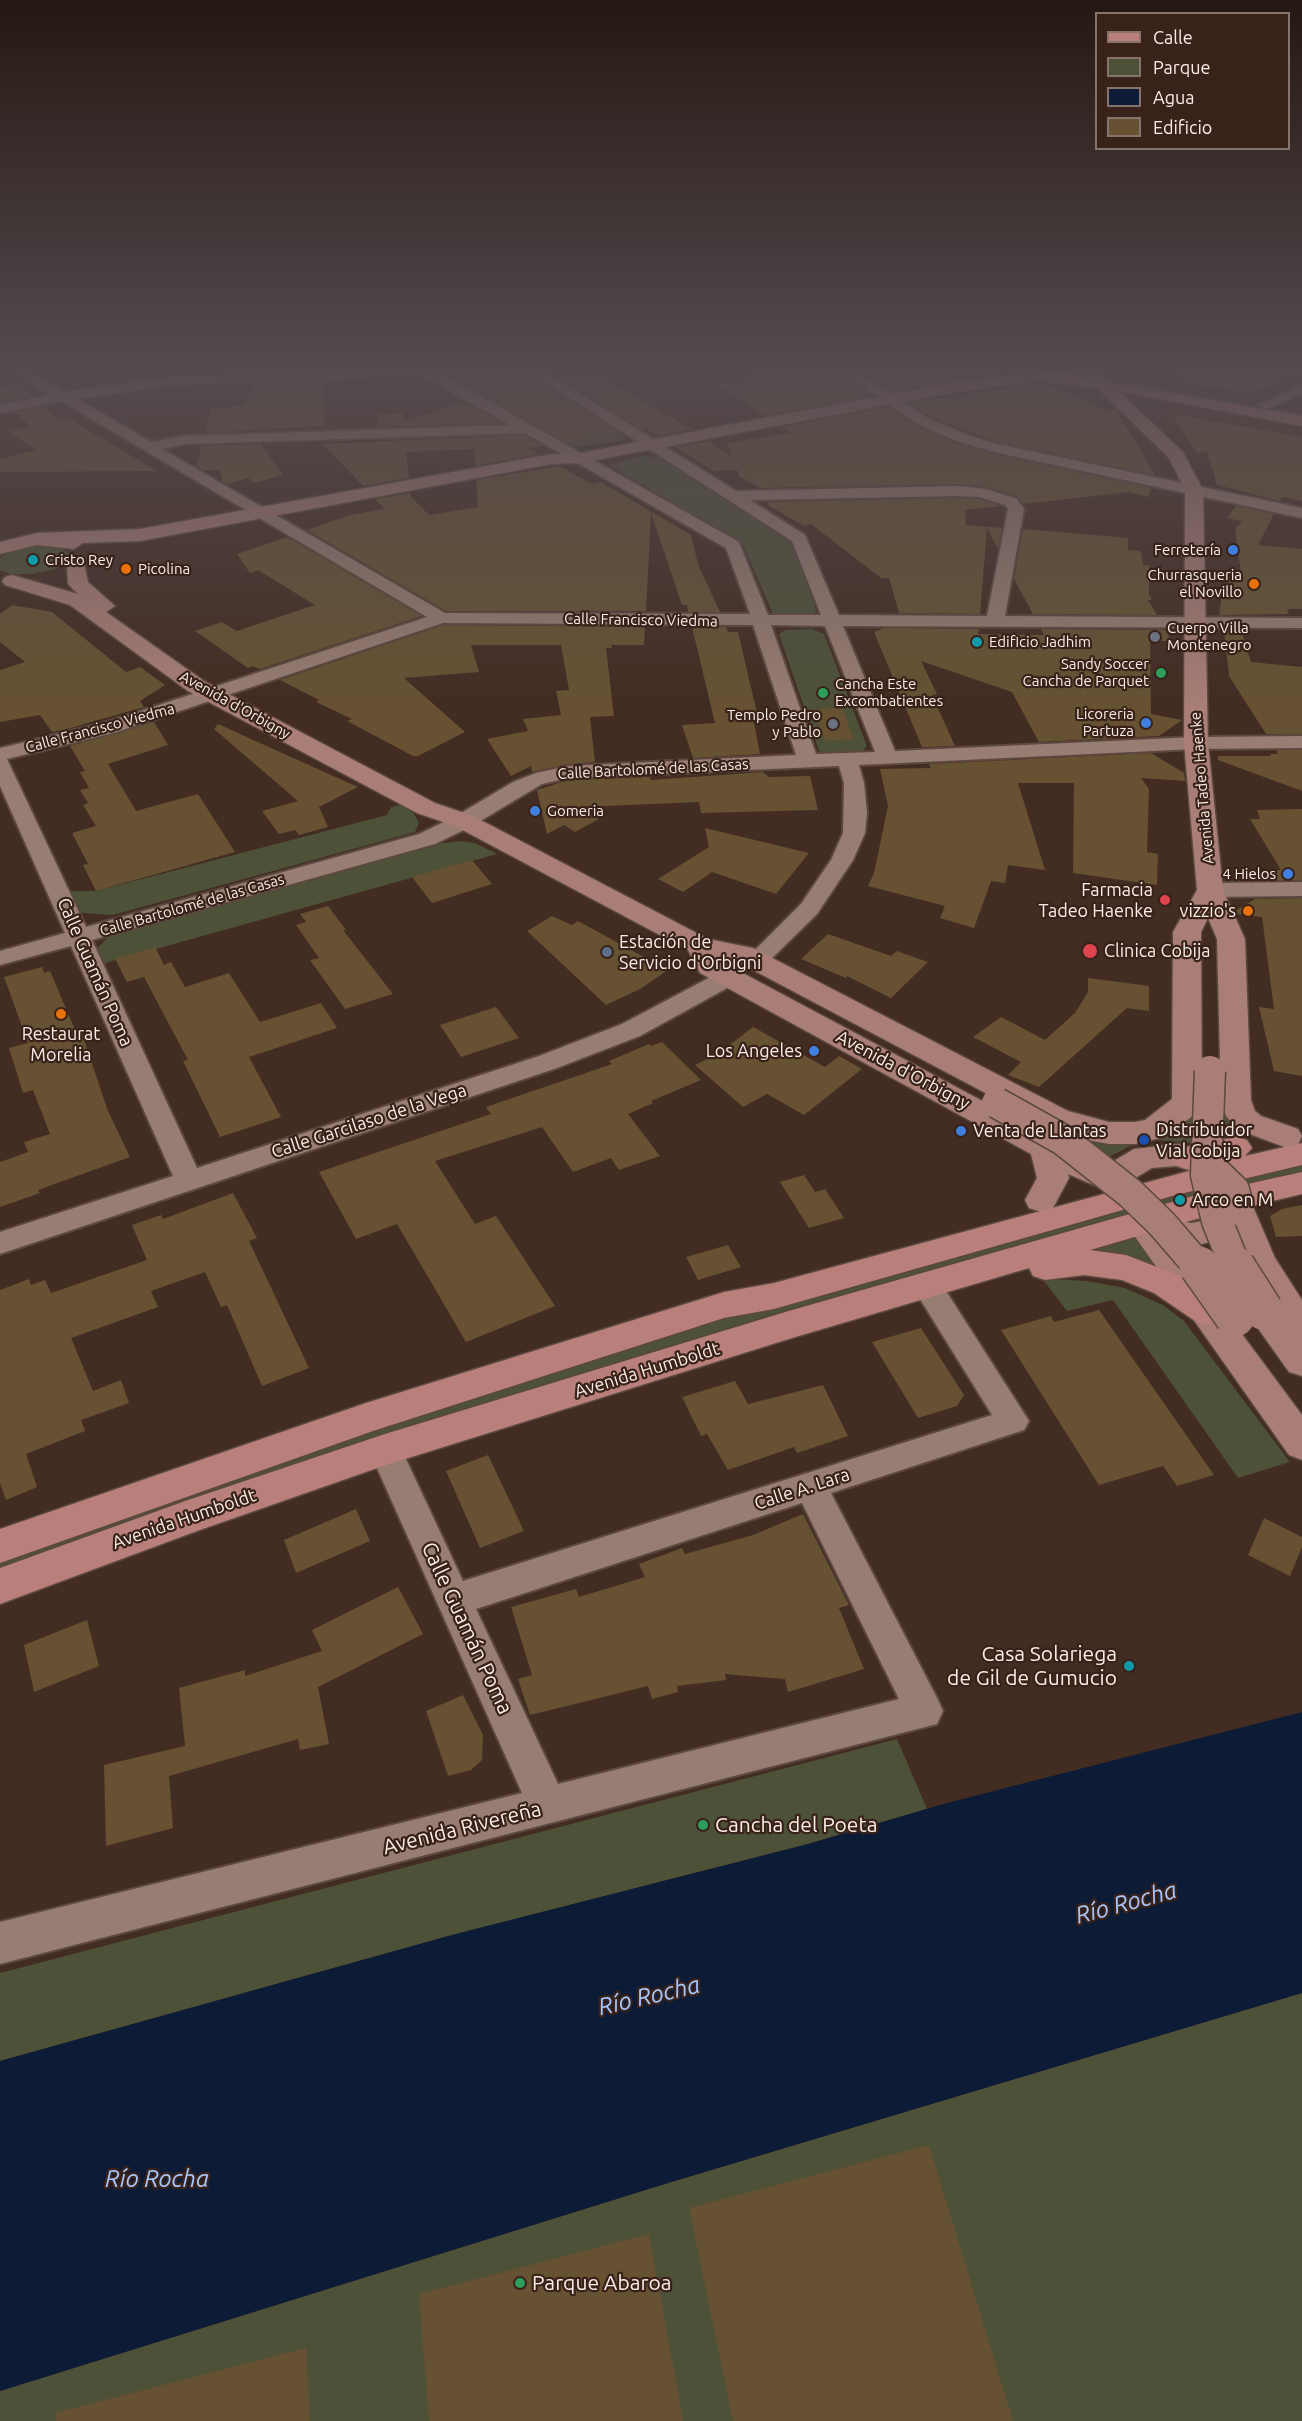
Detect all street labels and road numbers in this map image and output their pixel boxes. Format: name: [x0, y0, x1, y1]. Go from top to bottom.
street label: Calle Francisco Viedma: [564, 610, 718, 630]
street label: Avenida d'Orbigny: [177, 667, 293, 743]
street label: Calle Francisco Viedma: [23, 699, 177, 757]
street label: Avenida Tadeo Haenke: [1186, 711, 1218, 865]
street label: Calle Bartolomé de las Casas: [557, 755, 749, 783]
street label: Calle Bartolomé de las Casas: [98, 870, 286, 940]
street label: Calle Guamán Poma: [53, 894, 137, 1050]
street label: Avenida d'Orbigny: [832, 1026, 974, 1114]
street label: Calle Garcilaso de la Vega: [269, 1079, 469, 1163]
street label: Avenida Humboldt: [572, 1338, 722, 1402]
street label: Calle A. Lara: [752, 1463, 852, 1515]
street label: Avenida Humboldt: [109, 1484, 259, 1554]
street label: Calle Guamán Poma: [416, 1538, 518, 1718]
street label: Avenida Rivereña: [380, 1796, 544, 1860]

